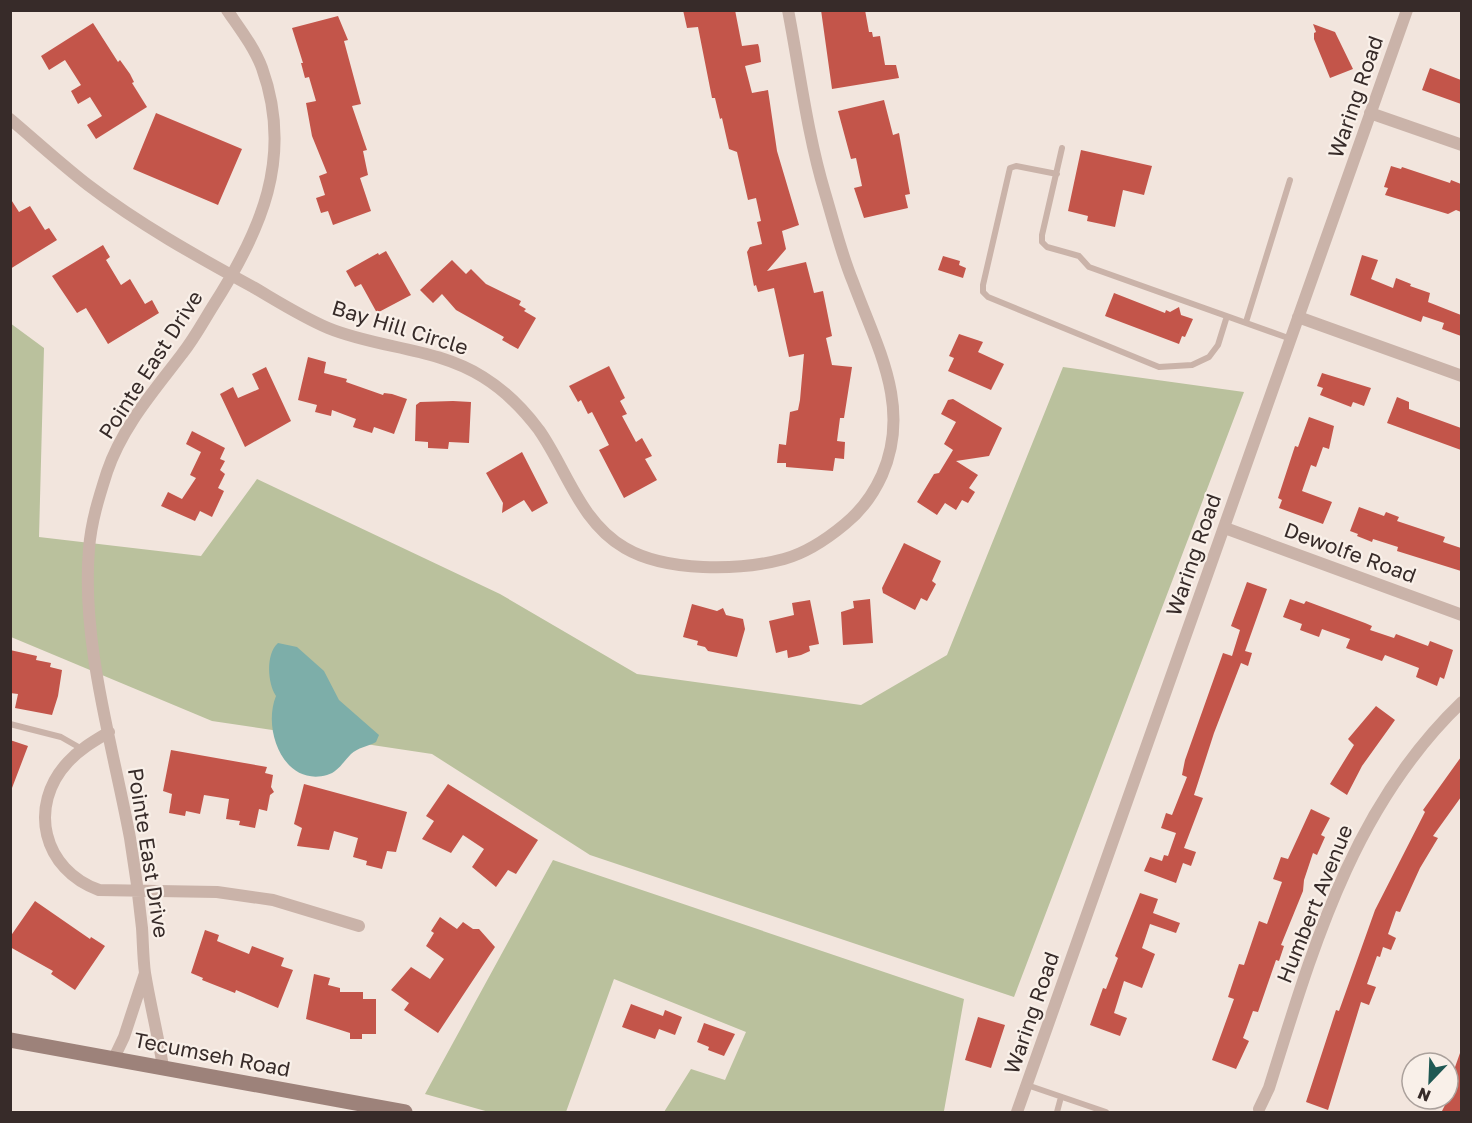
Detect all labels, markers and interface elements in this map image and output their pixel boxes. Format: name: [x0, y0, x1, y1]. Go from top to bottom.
street label: Waring Road: [1322, 32, 1388, 161]
street label: Pointe East Drive: [93, 285, 208, 443]
street label: Bay Hill Circle: [329, 294, 471, 360]
street label: Waring Road: [1160, 490, 1226, 619]
street label: Dewolfe Road: [1281, 516, 1420, 588]
street label: Pointe East Drive: [123, 766, 175, 940]
street label: Humbert Avenue: [1270, 821, 1358, 987]
street label: Waring Road: [998, 948, 1064, 1077]
street label: Tecumseh Road: [132, 1026, 293, 1082]
north arrow: [1400, 1051, 1460, 1111]
text: N: [1415, 1083, 1434, 1106]

